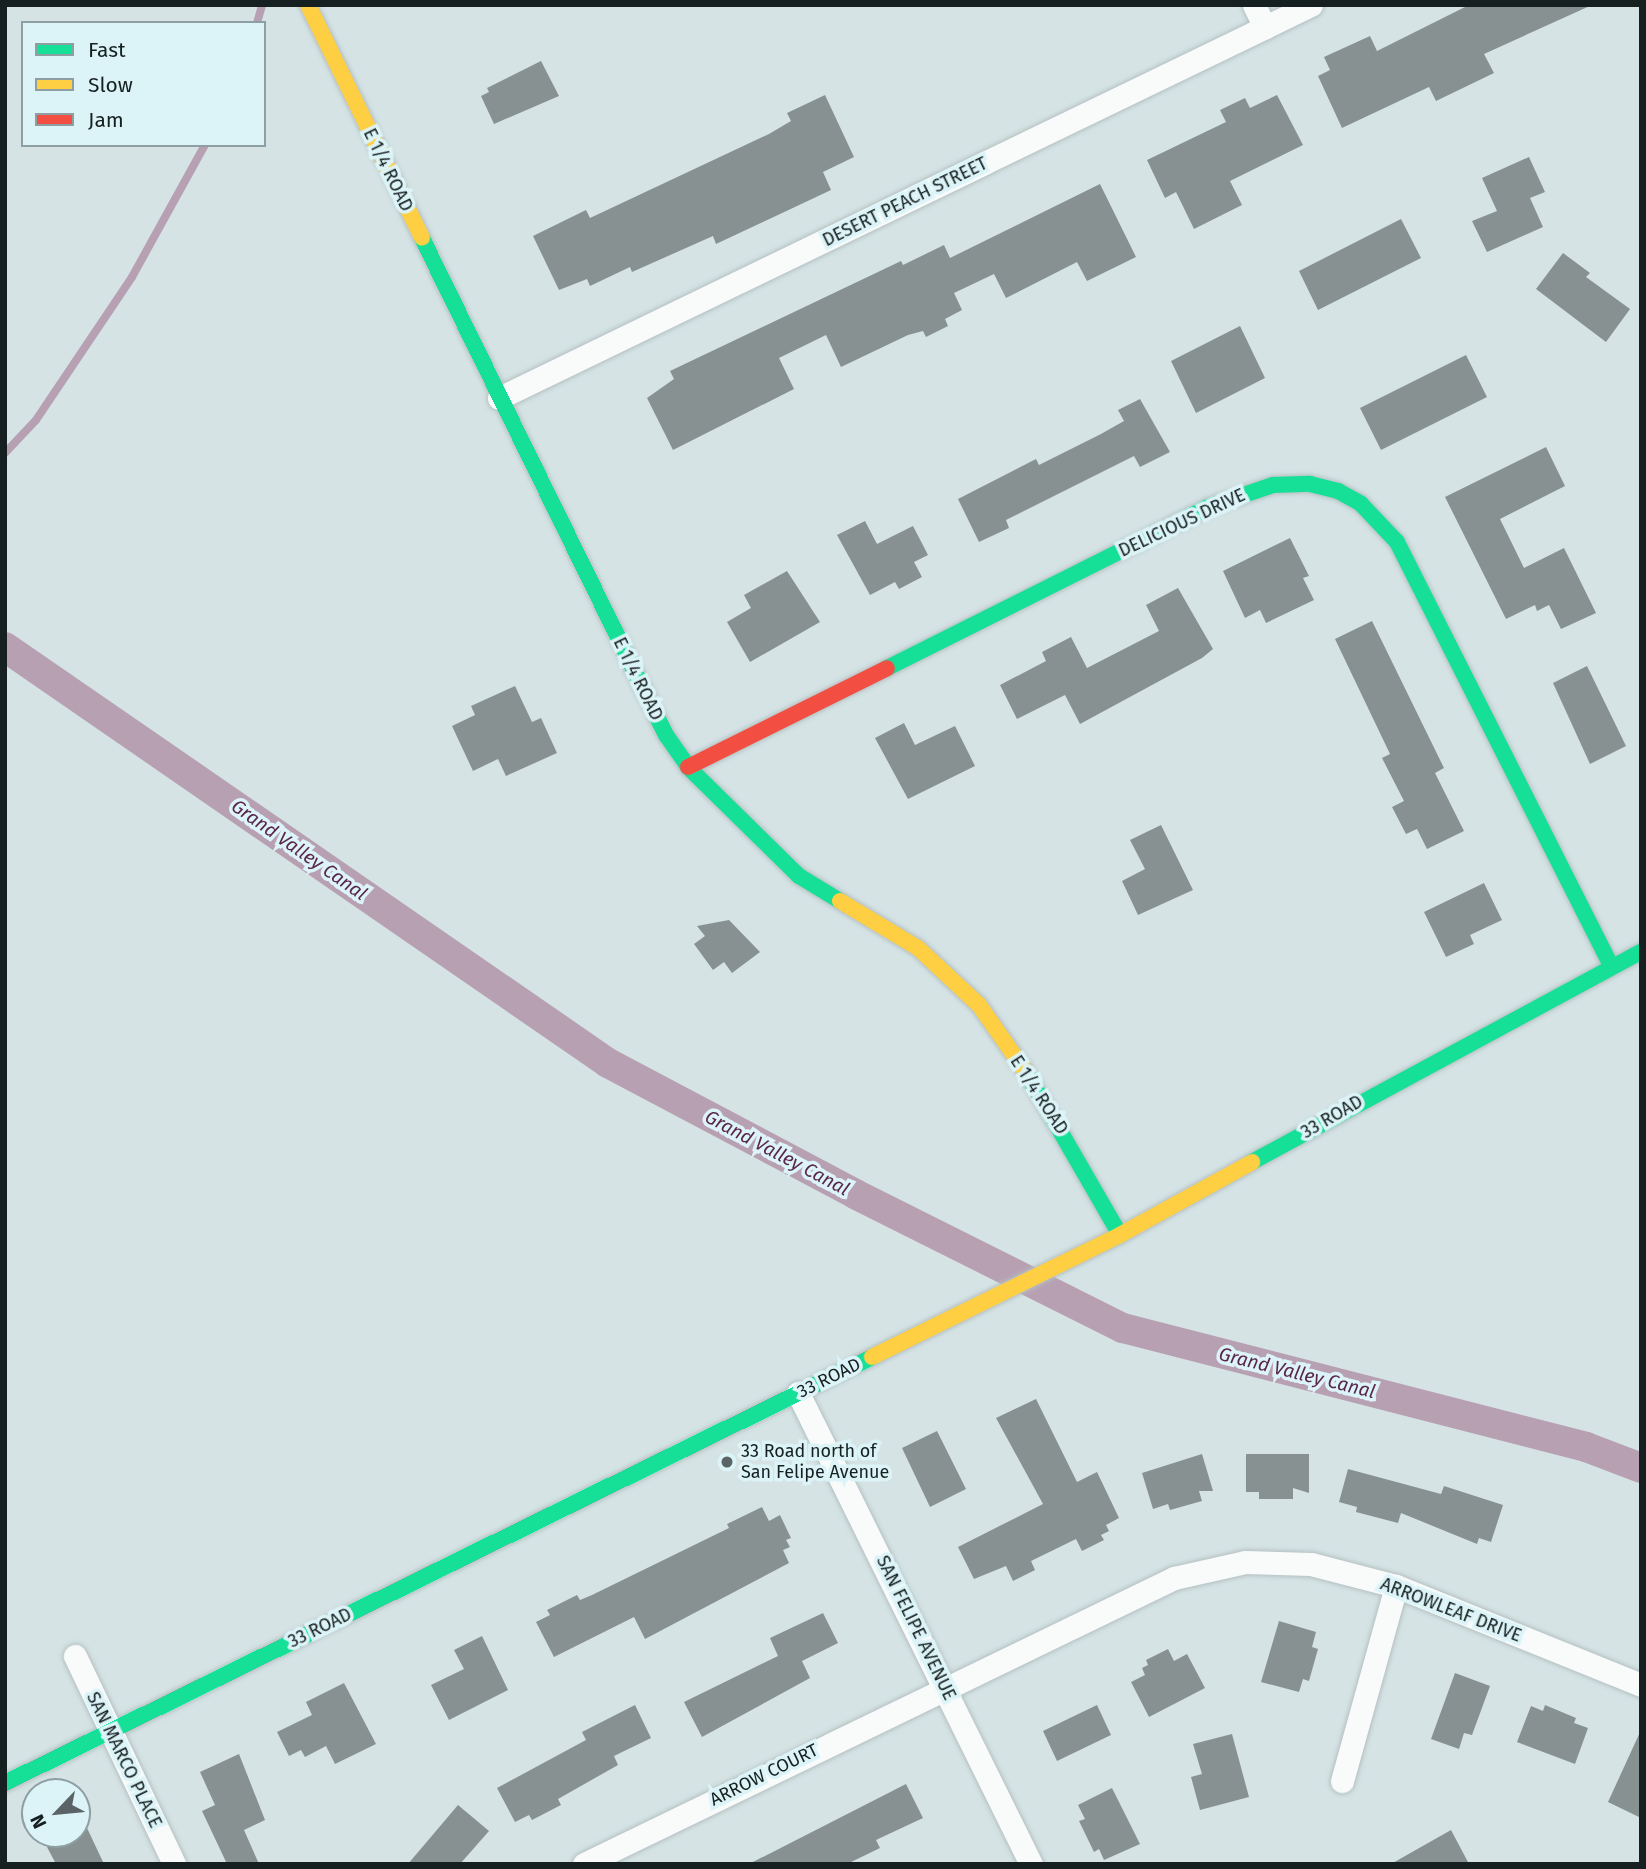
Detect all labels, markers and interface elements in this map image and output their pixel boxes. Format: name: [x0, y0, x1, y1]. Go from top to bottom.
legend: [21, 21, 266, 147]
text: Fast: [88, 37, 126, 63]
text: Slow: [88, 72, 133, 98]
text: Jam: [88, 107, 124, 133]
street label: E 1/4 ROAD: [359, 125, 417, 215]
street label: DESERT PEACH STREET: [819, 153, 991, 251]
street label: DELICIOUS DRIVE: [1115, 484, 1249, 562]
street label: E 1/4 ROAD: [609, 634, 667, 724]
water label: Grand Valley Canal: [227, 795, 371, 905]
street label: E 1/4 ROAD: [1005, 1051, 1073, 1139]
street label: 33 ROAD: [1297, 1091, 1367, 1143]
water label: Grand Valley Canal: [701, 1105, 853, 1201]
water label: Grand Valley Canal: [1216, 1343, 1378, 1403]
street label: 33 ROAD: [794, 1353, 864, 1403]
place label: 33 Road north of San Felipe Avenue: [741, 1441, 889, 1484]
marker: 33 Road north of San Felipe Avenue: [719, 1454, 735, 1470]
street label: SAN FELIPE AVENUE: [872, 1552, 960, 1704]
street label: ARROWLEAF DRIVE: [1377, 1573, 1525, 1647]
street label: 33 ROAD: [285, 1603, 355, 1653]
street label: SAN MARCO PLACE: [82, 1689, 166, 1831]
street label: ARROW COURT: [706, 1739, 822, 1811]
north arrow: [21, 1778, 91, 1848]
text: N: [25, 1811, 52, 1832]

